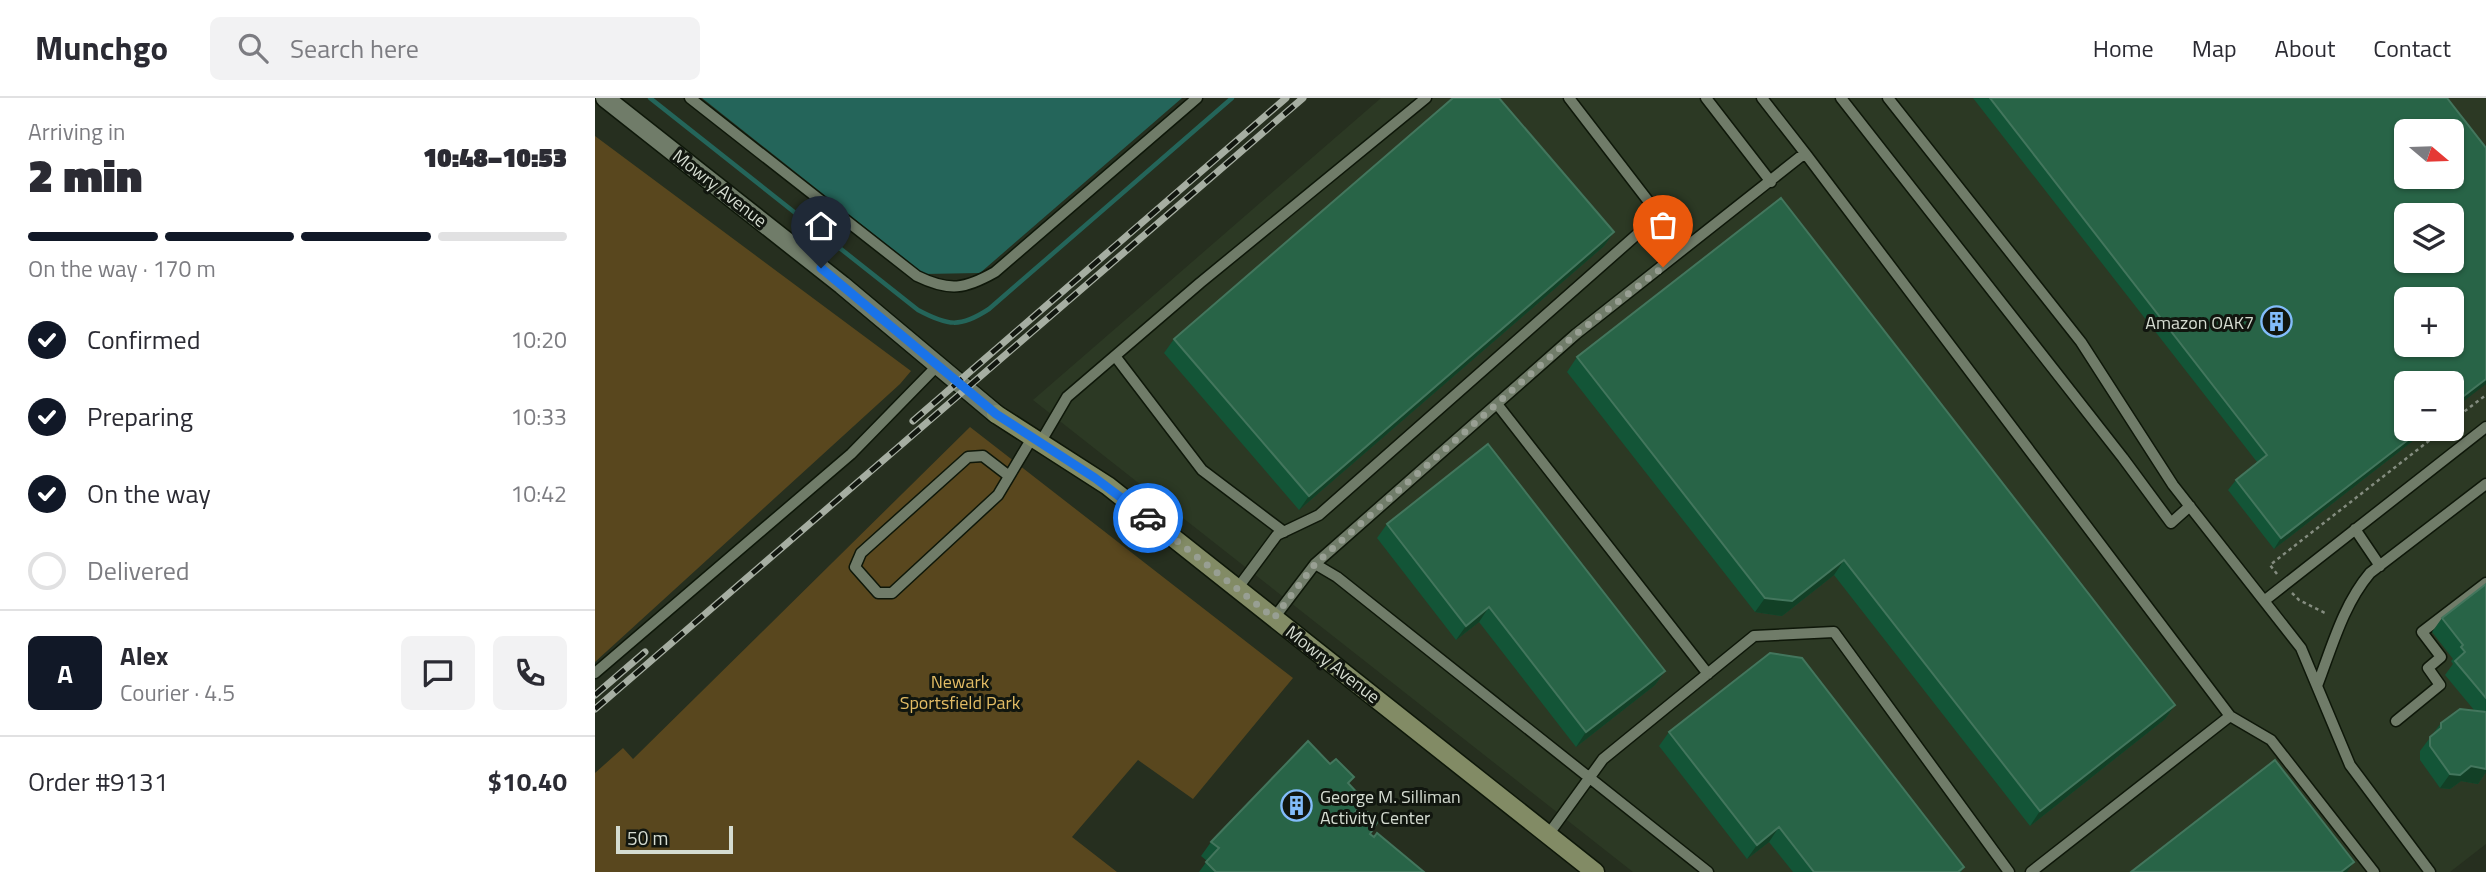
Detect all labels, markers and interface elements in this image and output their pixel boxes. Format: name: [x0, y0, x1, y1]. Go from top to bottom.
search box: [210, 17, 700, 80]
text: Munchgo: [35, 23, 168, 73]
icon: search: [234, 29, 272, 67]
text: Search here: [290, 29, 419, 68]
text: Home: [2093, 30, 2154, 66]
text: Map: [2192, 30, 2237, 66]
text: About: [2275, 30, 2335, 66]
text: Contact: [2373, 30, 2451, 66]
text: Arriving in: [28, 114, 125, 149]
north arrow: [2394, 119, 2464, 189]
map controls: [2394, 119, 2464, 441]
text: 10:48–10:53: [423, 138, 567, 177]
text: 2 min: [28, 140, 142, 210]
street label: Mowry Avenue: [667, 142, 773, 234]
pin: [1633, 195, 1693, 267]
pin: [791, 196, 851, 268]
button: layers: [2394, 203, 2464, 273]
icon: bag: [1644, 206, 1682, 244]
icon: home: [802, 207, 840, 245]
text: On the way · 170 m: [28, 251, 216, 286]
button: +: [2394, 287, 2464, 357]
building icon: Amazon OAK7: [2260, 305, 2294, 339]
place label: Amazon OAK7: [2145, 309, 2254, 336]
text: Confirmed: [87, 320, 201, 359]
icon: check: [28, 321, 66, 359]
text: 10:20: [510, 322, 567, 357]
button: −: [2394, 371, 2464, 441]
text: Preparing: [87, 397, 193, 436]
icon: check: [28, 398, 66, 436]
text: 10:33: [510, 399, 567, 434]
text: On the way: [87, 474, 211, 513]
icon: check: [28, 475, 66, 513]
text: 10:42: [510, 476, 567, 511]
courier: [1113, 483, 1183, 553]
icon: car: [1129, 499, 1167, 537]
text: Delivered: [87, 551, 190, 590]
street label: Mowry Avenue: [1280, 618, 1386, 710]
text: Alex: [120, 636, 168, 675]
button: chat: [401, 636, 475, 710]
button: phone: [493, 636, 567, 710]
text: A: [57, 654, 73, 693]
park label: Newark Sportsfield Park: [900, 668, 1021, 716]
text: Courier · 4.5: [120, 675, 235, 710]
text: Order #9131: [28, 762, 168, 801]
text: $10.40: [488, 762, 567, 801]
place label: George M. Silliman Activity Center: [1320, 783, 1461, 831]
building icon: George M. Silliman Activity Center: [1280, 789, 1314, 823]
scale bar: [616, 823, 733, 855]
text: 50 m: [627, 823, 668, 852]

